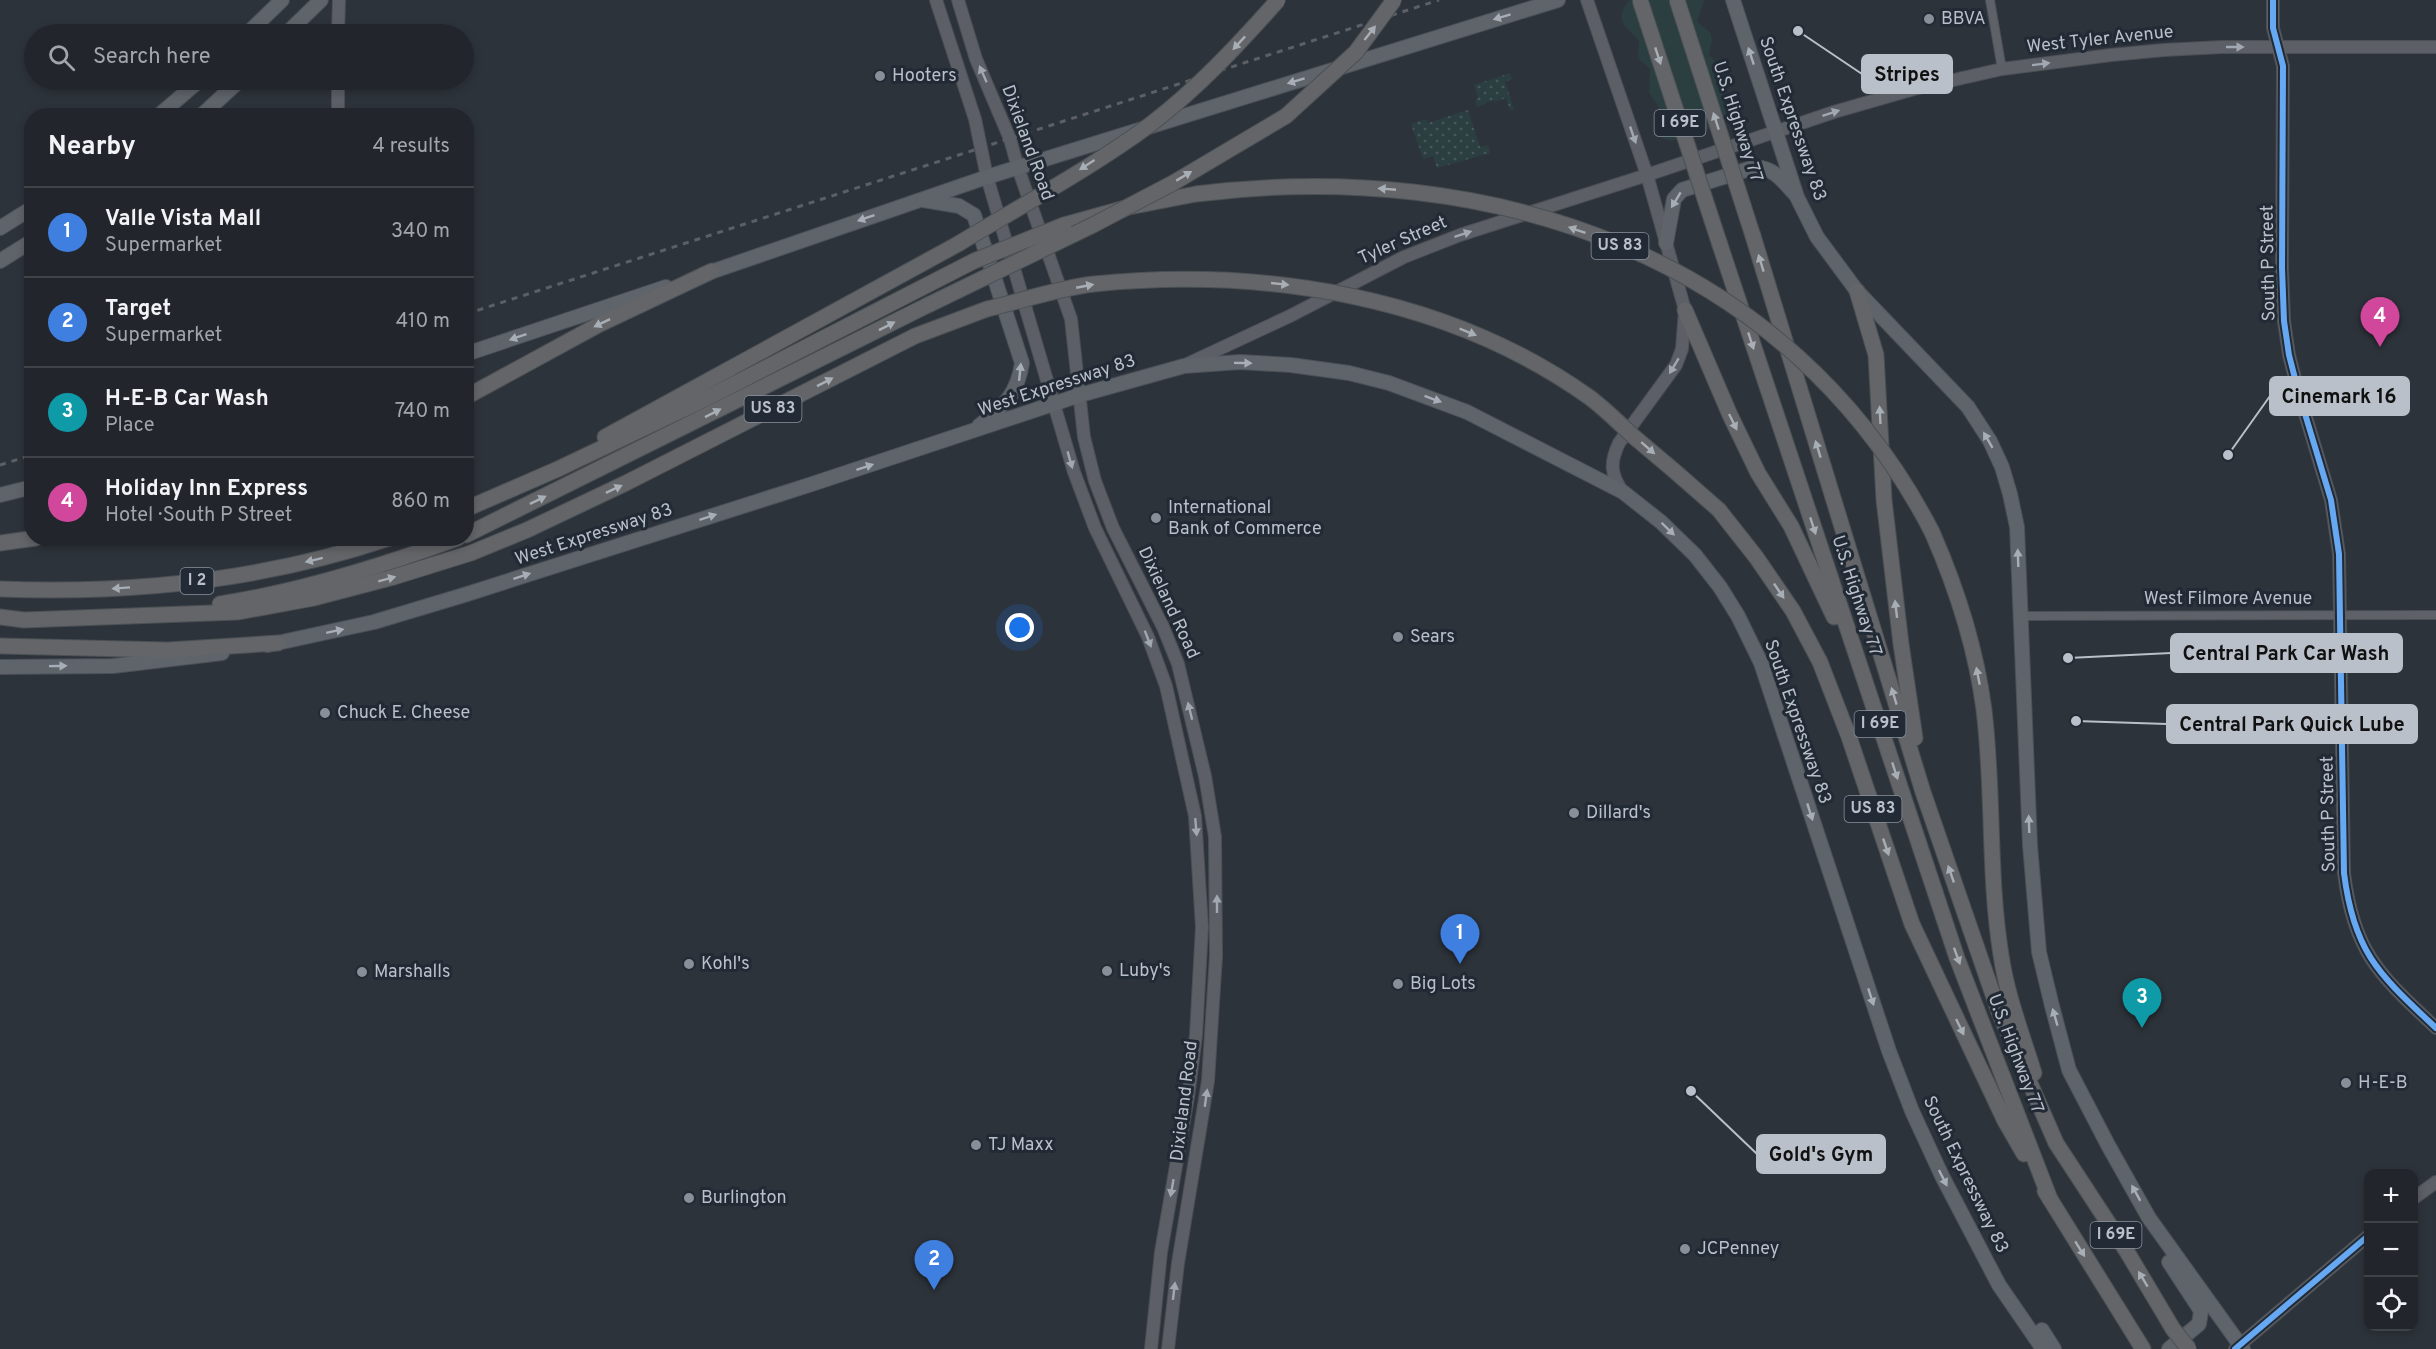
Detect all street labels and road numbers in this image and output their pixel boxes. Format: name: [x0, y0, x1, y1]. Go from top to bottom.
street label: West Tyler Avenue: [2025, 21, 2175, 59]
street label: South Expressway 83: [1753, 34, 1831, 204]
street label: U.S. Highway 77: [1707, 59, 1767, 185]
street label: Dixieland Road: [995, 82, 1059, 204]
road number: I 69E: [1654, 110, 1706, 136]
street label: South P Street: [2256, 205, 2282, 321]
street label: Tyler Street: [1355, 211, 1451, 271]
road number: US 83: [1592, 233, 1648, 259]
street label: West Expressway 83: [975, 350, 1139, 422]
road number: US 83: [744, 396, 802, 422]
street label: West Expressway 83: [512, 499, 676, 571]
street label: U.S. Highway 77: [1826, 533, 1886, 659]
street label: Dixieland Road: [1132, 543, 1204, 663]
road number: I 2: [180, 568, 214, 594]
street label: West Filmore Avenue: [2144, 588, 2312, 611]
street label: South Expressway 83: [1758, 637, 1836, 807]
road number: I 69E: [1854, 711, 1906, 737]
street label: South P Street: [2316, 756, 2342, 872]
road number: US 83: [1844, 796, 1902, 822]
street label: U.S. Highway 77: [1982, 991, 2048, 1117]
street label: Dixieland Road: [1166, 1039, 1204, 1163]
street label: South Expressway 83: [1917, 1093, 2013, 1257]
road number: I 69E: [2090, 1222, 2142, 1248]

